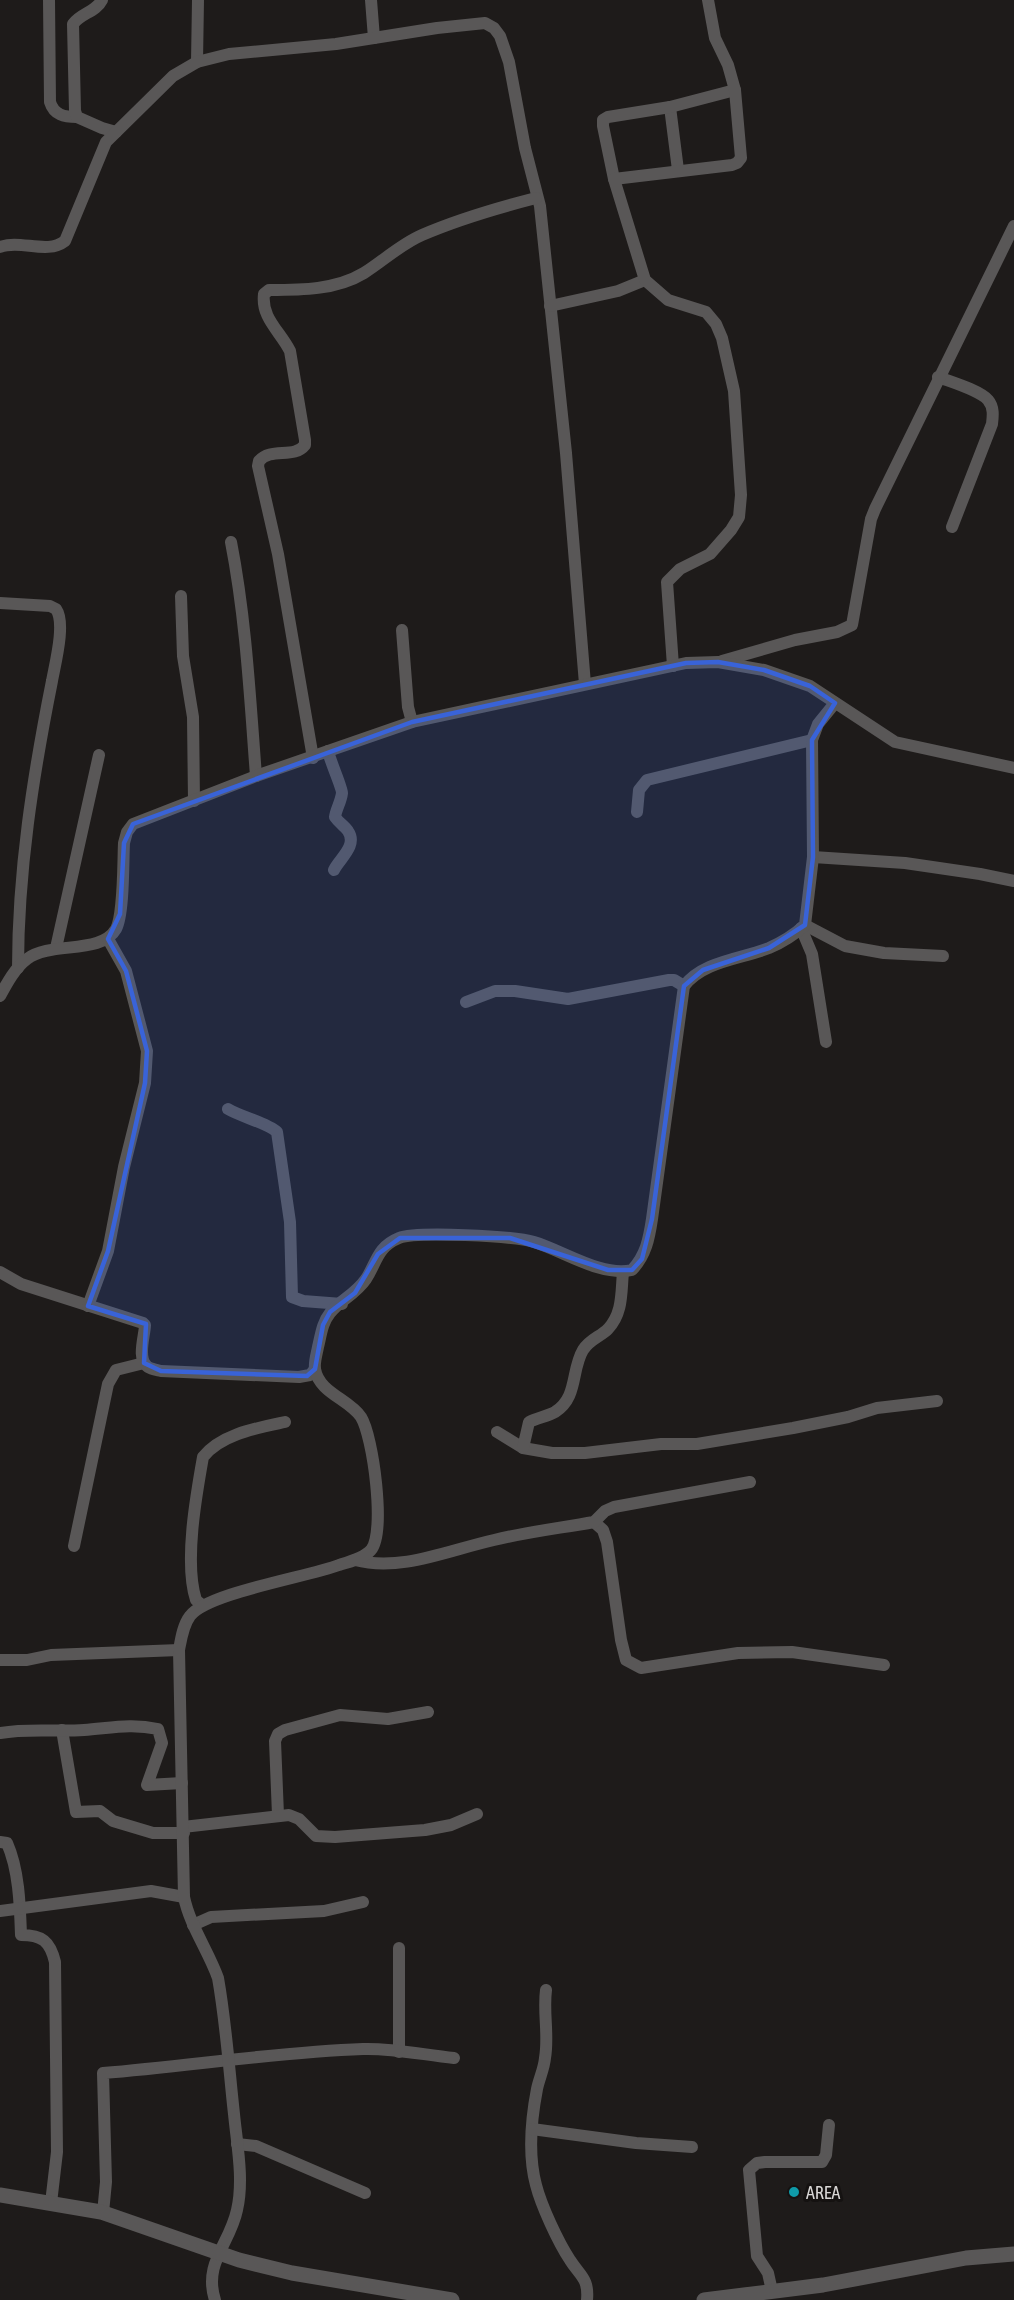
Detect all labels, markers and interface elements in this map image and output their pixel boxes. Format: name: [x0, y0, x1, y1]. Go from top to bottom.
place label: AREA: [806, 2182, 840, 2203]
marker: AREA: [787, 2185, 801, 2199]

